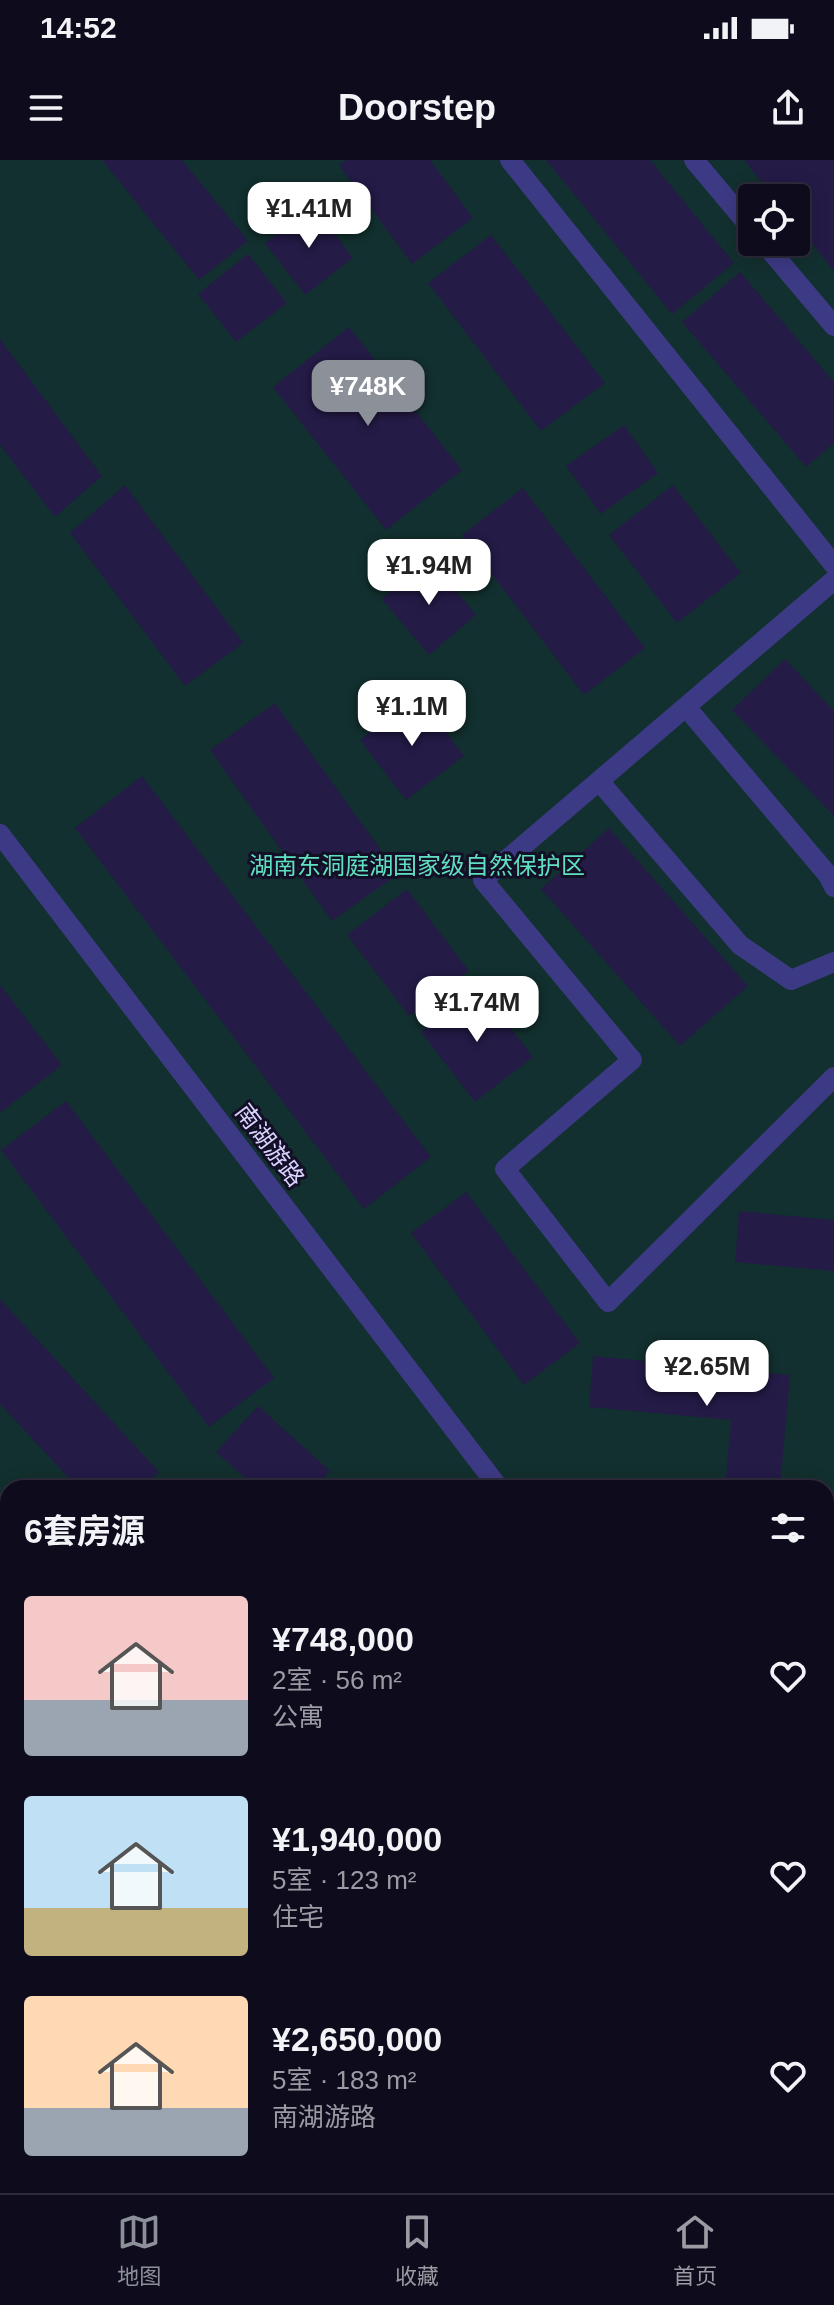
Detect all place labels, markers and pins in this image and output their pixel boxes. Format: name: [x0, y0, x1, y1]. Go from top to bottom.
pin: ¥1.41M: [244, 182, 374, 250]
pin: ¥748K: [312, 360, 424, 428]
pin: ¥1.94M: [364, 539, 494, 607]
pin: ¥1.1M: [356, 680, 468, 748]
pin: ¥1.74M: [412, 976, 542, 1044]
pin: ¥2.65M: [642, 1340, 772, 1408]

